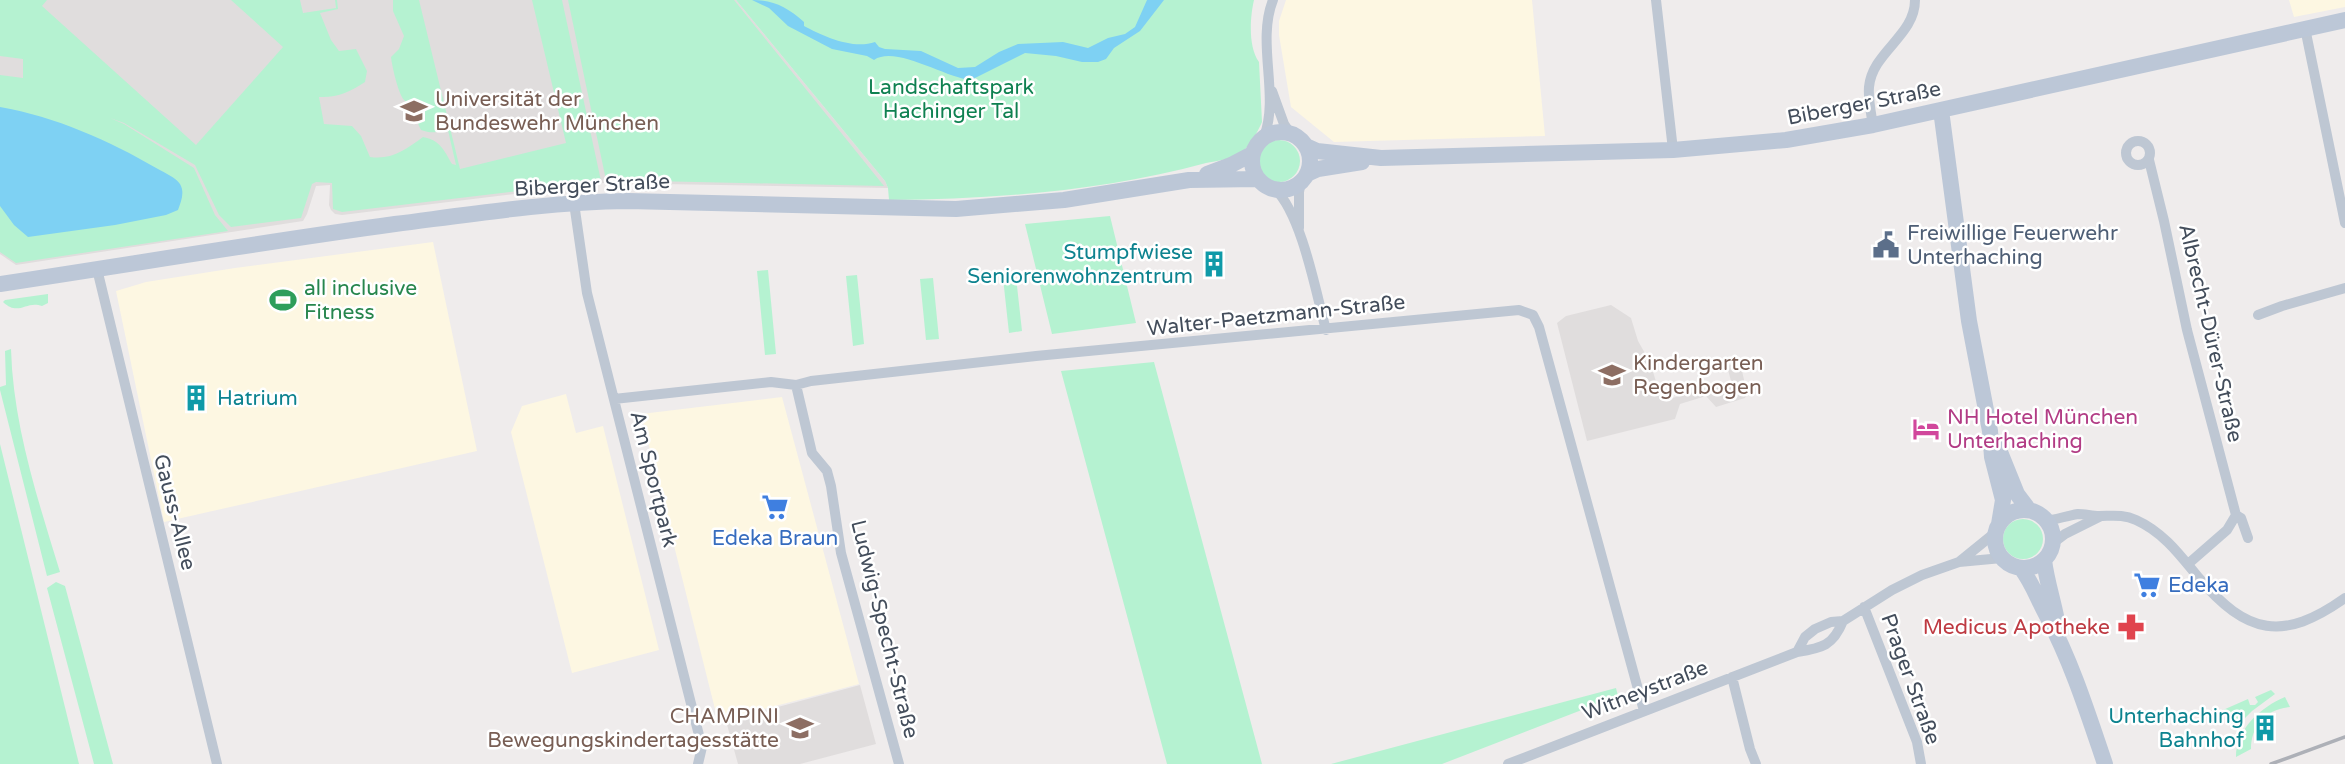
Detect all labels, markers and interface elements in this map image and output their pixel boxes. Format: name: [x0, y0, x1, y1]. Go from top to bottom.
park label: Landschaftspark Hachinger Tal: [868, 75, 1034, 124]
street label: Biberger Straße: [1785, 76, 1943, 131]
place label: Universität der Bundeswehr München: [435, 87, 659, 136]
school or university icon: Universität der Bundeswehr München: [399, 96, 429, 126]
street label: Biberger Straße: [513, 169, 671, 202]
place label: Freiwillige Feuerwehr Unterhaching: [1907, 221, 2118, 270]
street label: Albrecht-Dürer-Straße: [2173, 222, 2248, 445]
public building icon: Freiwillige Feuerwehr Unterhaching: [1871, 230, 1901, 260]
place label: Stumpfwiese Seniorenwohnzentrum: [967, 240, 1193, 289]
building icon: Stumpfwiese Seniorenwohnzentrum: [1199, 249, 1229, 279]
place label: all inclusive Fitness: [304, 276, 417, 325]
sports icon: all inclusive Fitness: [268, 285, 298, 315]
street label: Walter-Paetzmann-Straße: [1146, 289, 1406, 341]
place label: Kindergarten Regenbogen: [1633, 351, 1764, 400]
school or university icon: Kindergarten Regenbogen: [1597, 360, 1627, 390]
building icon: Hatrium: [181, 383, 211, 413]
place label: Hatrium: [217, 386, 298, 411]
place label: NH Hotel München Unterhaching: [1947, 405, 2138, 454]
street label: Am Sportpark: [624, 408, 683, 550]
hotel icon: NH Hotel München Unterhaching: [1911, 414, 1941, 444]
street label: Gauss-Allee: [148, 452, 201, 573]
supermarket icon: Edeka Braun: [760, 492, 790, 522]
street label: Ludwig-Specht-Straße: [845, 517, 924, 741]
place label: Edeka Braun: [712, 526, 838, 551]
supermarket icon: Edeka: [2132, 570, 2162, 600]
place label: Edeka: [2168, 573, 2229, 598]
street label: Prager Straße: [1875, 610, 1946, 748]
pharmacy icon: Medicus Apotheke: [2116, 612, 2146, 642]
place label: Medicus Apotheke: [1923, 615, 2110, 640]
street label: Witneystraße: [1579, 655, 1712, 726]
place label: CHAMPINI Bewegungskindertagesstätte: [487, 704, 779, 753]
place label: Unterhaching Bahnhof: [2108, 704, 2244, 753]
school or university icon: CHAMPINI Bewegungskindertagesstätte: [785, 713, 815, 743]
building icon: Unterhaching Bahnhof: [2250, 713, 2280, 743]

